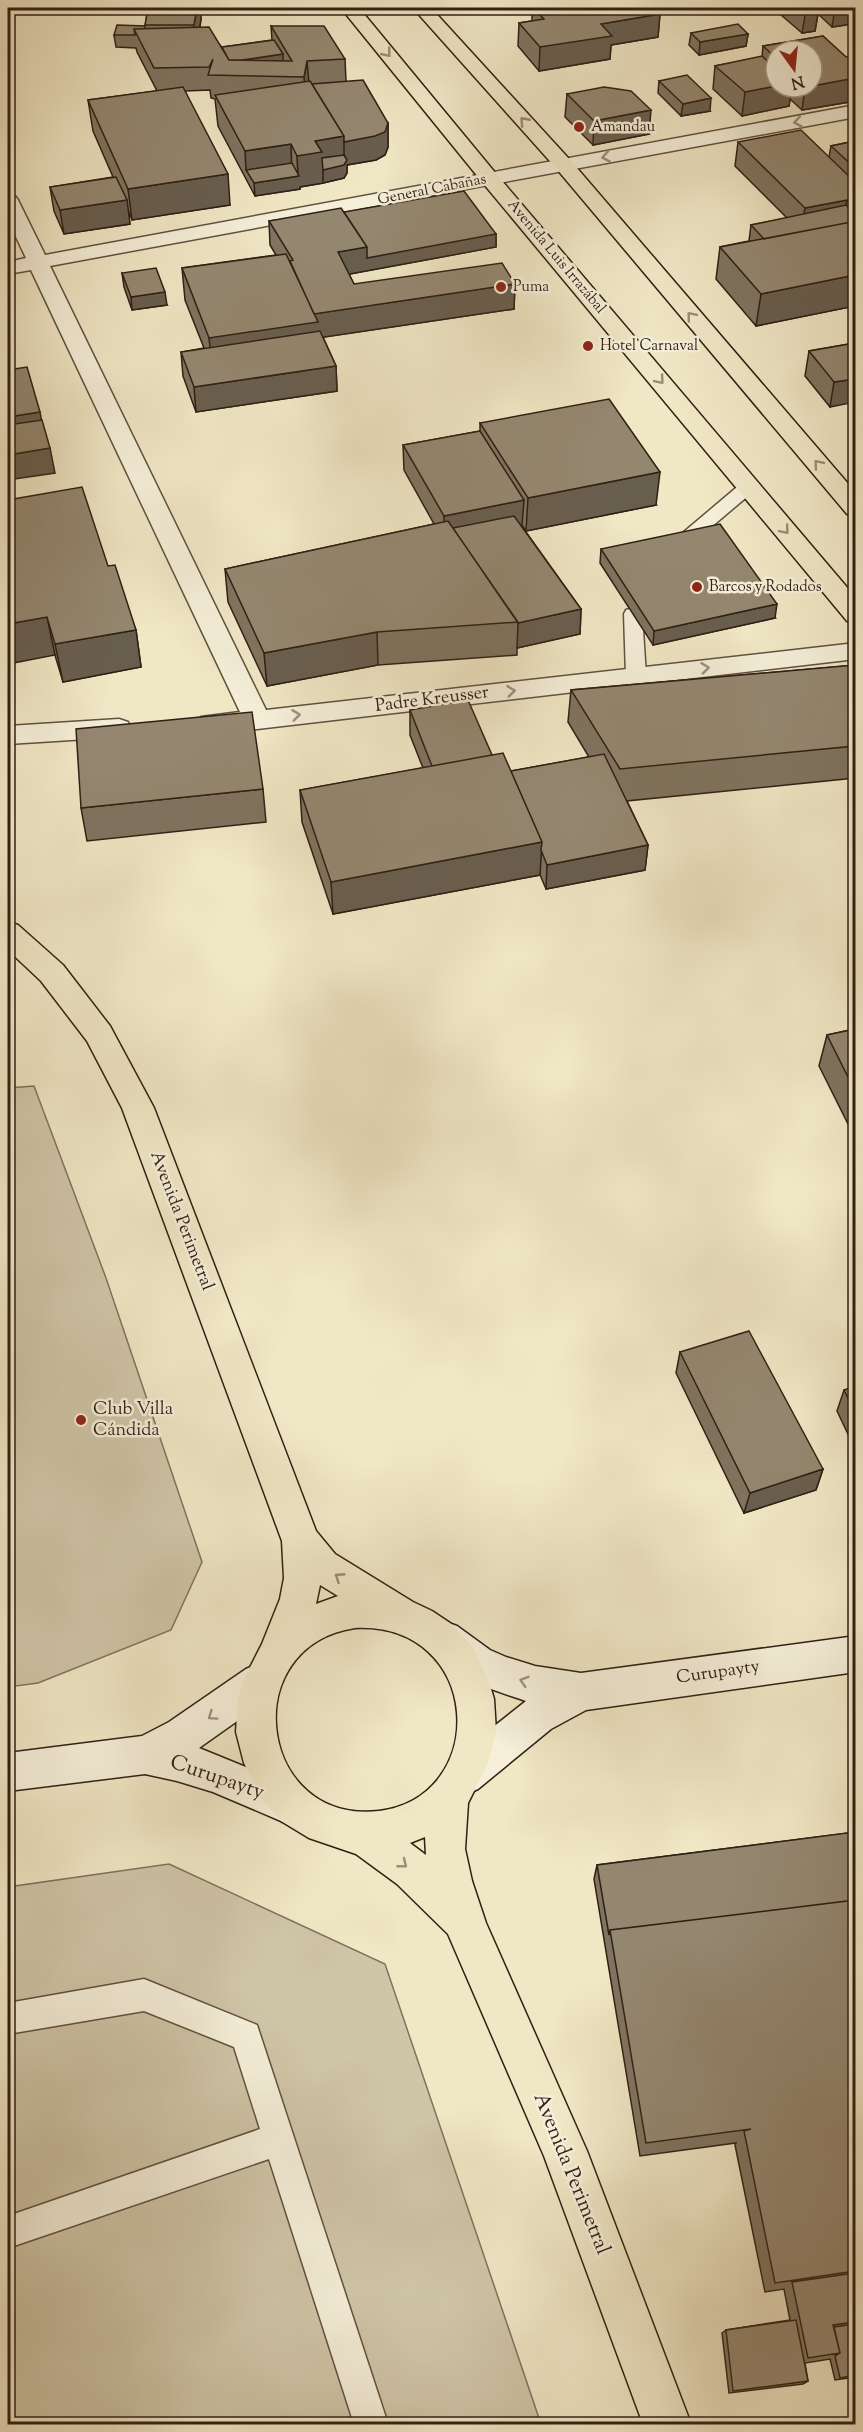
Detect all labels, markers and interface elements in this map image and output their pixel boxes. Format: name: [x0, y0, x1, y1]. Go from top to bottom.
north arrow: [764, 39, 824, 99]
one-way arrow: [380, 46, 391, 57]
text: N: [788, 68, 806, 94]
one-way arrow: [793, 115, 803, 128]
one-way arrow: [520, 117, 531, 128]
place label: Amandau: [591, 117, 655, 138]
marker: Amandau: [572, 120, 586, 134]
one-way arrow: [601, 150, 611, 162]
street label: General Cabañas: [376, 169, 488, 211]
street label: Avenida Luis Irrazábal: [502, 195, 610, 319]
place label: Puma: [513, 277, 549, 298]
marker: Puma: [494, 280, 508, 294]
one-way arrow: [688, 312, 699, 323]
place label: Hotel Carnaval: [600, 336, 698, 357]
marker: Hotel Carnaval: [581, 339, 595, 353]
one-way arrow: [652, 373, 663, 384]
one-way arrow: [814, 460, 825, 471]
one-way arrow: [778, 523, 789, 534]
place label: Barcos y Rodados: [709, 577, 822, 598]
marker: Barcos y Rodados: [690, 580, 704, 594]
one-way arrow: [700, 662, 709, 675]
street label: Padre Kreusser: [374, 680, 491, 720]
one-way arrow: [506, 685, 515, 697]
one-way arrow: [292, 710, 301, 722]
street label: Avenida Perimetral: [142, 1147, 220, 1295]
place label: Club Villa Cándida: [93, 1397, 173, 1444]
marker: Club Villa Cándida: [74, 1413, 88, 1427]
one-way arrow: [335, 1573, 345, 1585]
street label: Curupayty: [675, 1654, 761, 1692]
one-way arrow: [519, 1676, 530, 1689]
one-way arrow: [208, 1709, 219, 1720]
street label: Curupayty: [166, 1748, 269, 1808]
one-way arrow: [396, 1857, 407, 1868]
street label: Avenida Perimetral: [525, 2088, 617, 2260]

